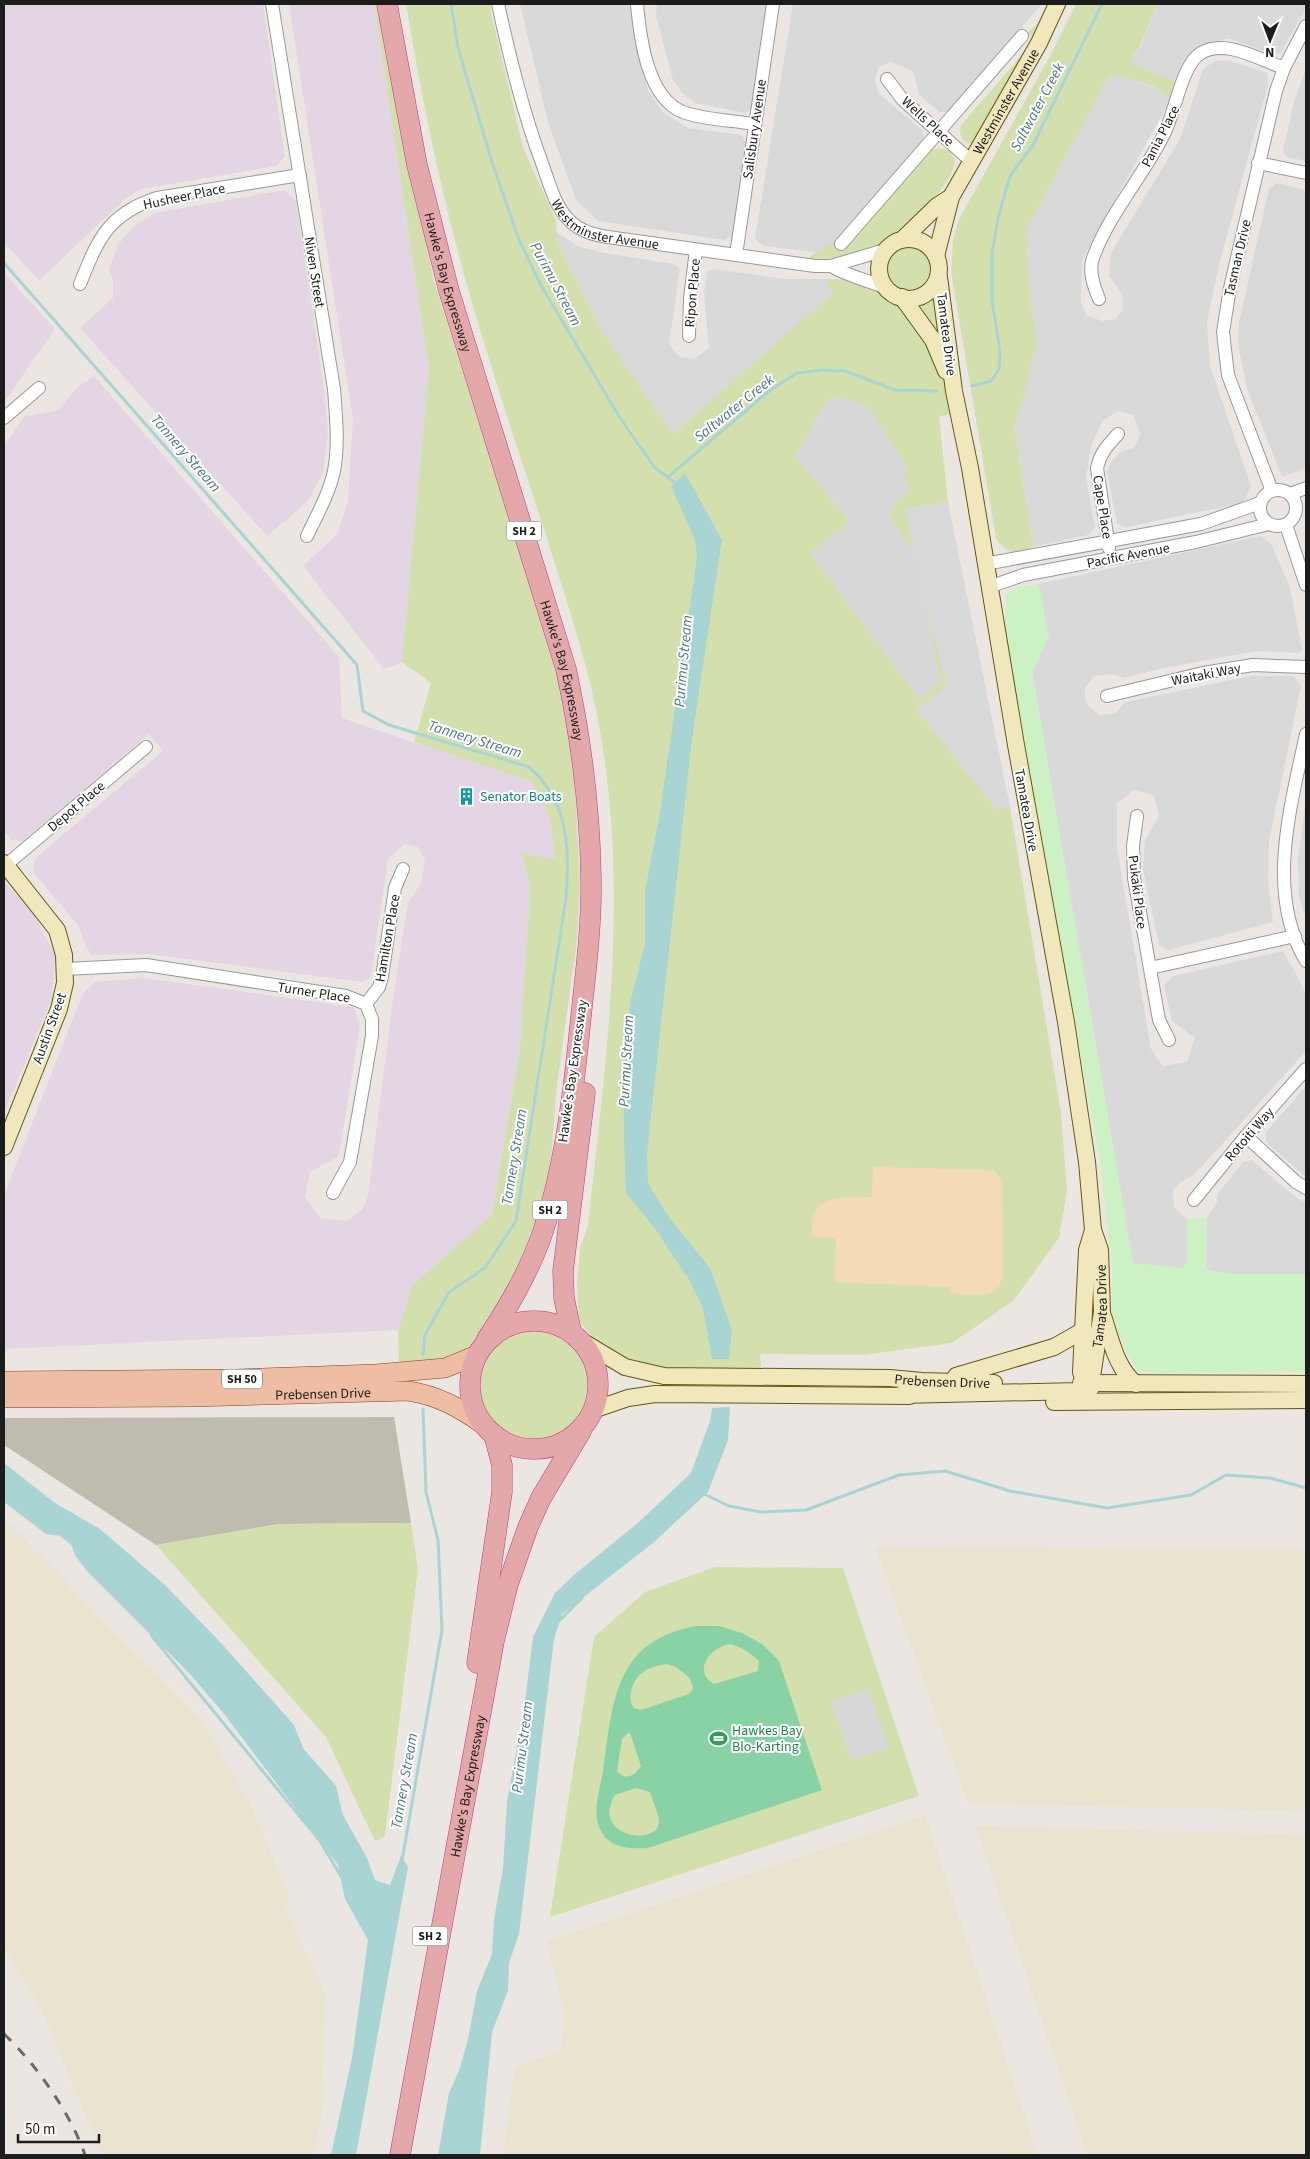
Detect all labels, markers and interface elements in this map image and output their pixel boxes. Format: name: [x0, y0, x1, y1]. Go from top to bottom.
north arrow: [1245, 15, 1295, 65]
text: N: [1265, 42, 1275, 62]
street label: Westminster Avenue: [968, 45, 1045, 159]
water label: Saltwater Creek: [1005, 58, 1070, 155]
street label: Salisbury Avenue: [738, 78, 772, 180]
street label: Wells Place: [897, 92, 958, 151]
street label: Pania Place: [1137, 102, 1185, 171]
street label: Husheer Place: [141, 179, 227, 215]
street label: Westminster Avenue: [546, 196, 660, 255]
street label: Hawke's Bay Expressway: [418, 210, 476, 355]
street label: Tasman Drive: [1219, 217, 1257, 299]
street label: Niven Street: [299, 235, 330, 309]
water label: Purimu Stream: [525, 239, 586, 330]
street label: Ripon Place: [680, 258, 706, 328]
street label: Tamatea Drive: [931, 291, 961, 377]
water label: Saltwater Creek: [690, 369, 780, 447]
water label: Tannery Stream: [146, 410, 225, 497]
street label: Cape Place: [1087, 474, 1117, 540]
road number: SH 2: [506, 522, 542, 540]
street label: Pacific Avenue: [1085, 538, 1171, 574]
street label: Hawke's Bay Expressway: [534, 598, 588, 743]
water label: Purimu Stream: [669, 614, 698, 708]
street label: Waitaki Way: [1170, 658, 1243, 692]
water label: Tannery Stream: [425, 715, 524, 764]
street label: Tamatea Drive: [1009, 767, 1043, 853]
street label: Depot Place: [43, 777, 110, 837]
building icon: Senator Boats: [456, 786, 476, 806]
place label: Senator Boats: [480, 787, 562, 807]
street label: Pukaki Place: [1123, 854, 1151, 930]
street label: Hamilton Place: [370, 893, 406, 984]
street label: Turner Place: [276, 977, 352, 1009]
street label: Austin Street: [28, 990, 72, 1067]
street label: Hawke's Bay Expressway: [553, 998, 593, 1144]
water label: Purimu Stream: [614, 1014, 639, 1108]
street label: Rotoiti Way: [1221, 1103, 1279, 1166]
water label: Tannery Stream: [497, 1107, 532, 1207]
road number: SH 2: [532, 1200, 568, 1220]
street label: Tamatea Drive: [1088, 1264, 1113, 1349]
street label: Prebensen Drive: [893, 1369, 990, 1394]
road number: SH 50: [222, 1370, 262, 1388]
street label: Prebensen Drive: [275, 1383, 371, 1406]
water label: Purimu Stream: [506, 1700, 539, 1794]
street label: Hawke's Bay Expressway: [446, 1713, 491, 1859]
place label: Hawkes Bay Blo-Karting: [732, 1721, 803, 1757]
sports icon: Hawkes Bay Blo-Karting: [708, 1728, 728, 1748]
water label: Tannery Stream: [386, 1731, 423, 1831]
road number: SH 2: [412, 1926, 448, 1945]
scale bar: [18, 2112, 99, 2144]
text: 50 m: [25, 2119, 55, 2140]

